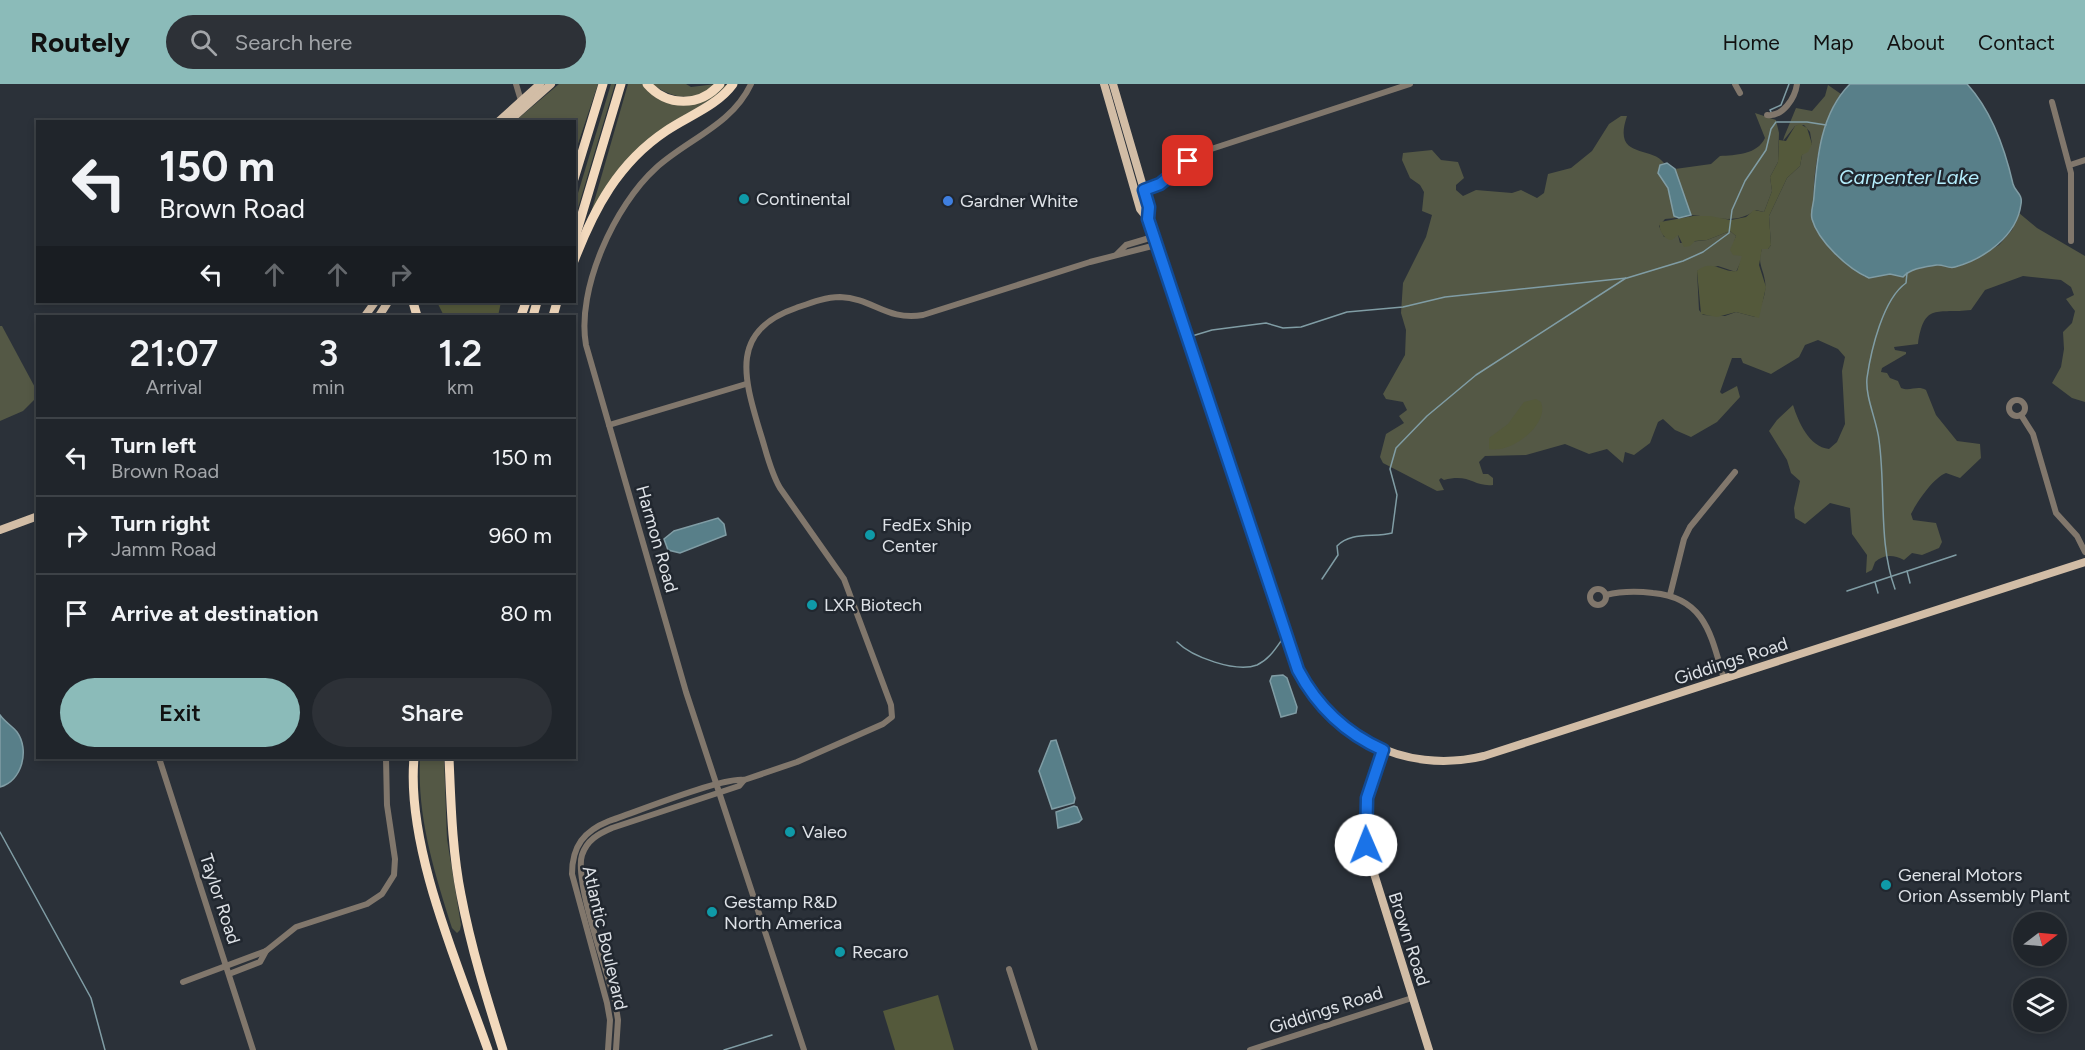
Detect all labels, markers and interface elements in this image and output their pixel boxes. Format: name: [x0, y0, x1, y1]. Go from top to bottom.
search box: [166, 15, 586, 69]
text: Routely: [30, 25, 130, 59]
icon: search: [187, 26, 220, 59]
text: Search here: [235, 29, 352, 56]
text: Home: [1723, 30, 1780, 55]
text: Map: [1813, 30, 1854, 55]
text: About: [1887, 30, 1945, 55]
text: Contact: [1978, 30, 2055, 55]
pin: [1162, 135, 1213, 186]
text: 150 m: [159, 141, 275, 192]
icon: left: [60, 144, 138, 222]
icon: arrive: [1171, 144, 1204, 177]
water label: Carpenter Lake: [1839, 165, 1979, 189]
place label: Continental: [756, 188, 850, 210]
place label: Gardner White: [960, 190, 1078, 212]
text: Brown Road: [159, 192, 305, 225]
marker: Continental: [737, 192, 751, 206]
marker: Gardner White: [941, 194, 955, 208]
icon: left: [195, 258, 228, 291]
icon: ahead: [258, 258, 291, 291]
icon: ahead: [321, 258, 354, 291]
icon: right: [384, 258, 417, 291]
text: 21:07: [130, 332, 218, 375]
text: 3: [318, 332, 338, 375]
text: 1.2: [438, 332, 482, 375]
text: Arrival: [146, 375, 202, 399]
text: min: [312, 375, 345, 399]
text: km: [447, 375, 474, 399]
text: Turn left: [111, 432, 197, 459]
icon: left: [60, 441, 93, 474]
text: 150 m: [492, 444, 552, 471]
text: Brown Road: [111, 459, 219, 483]
street label: Harmon Road: [631, 483, 683, 595]
text: Turn right: [111, 510, 210, 537]
place label: FedEx Ship Center: [882, 514, 972, 557]
icon: right: [60, 519, 93, 552]
text: 960 m: [489, 522, 552, 549]
marker: FedEx Ship Center: [863, 528, 877, 542]
text: Jamm Road: [111, 537, 217, 561]
place label: LXR Biotech: [824, 594, 922, 616]
icon: arrive: [60, 597, 93, 630]
marker: LXR Biotech: [805, 598, 819, 612]
text: Arrive at destination: [111, 600, 319, 627]
text: 80 m: [500, 600, 552, 627]
street label: Giddings Road: [1671, 632, 1791, 690]
button: Exit: [60, 678, 300, 747]
button: Share: [312, 678, 552, 747]
position arrow: [1334, 813, 1398, 877]
place label: Valeo: [802, 821, 847, 843]
marker: Valeo: [783, 825, 797, 839]
street label: Taylor Road: [195, 851, 245, 947]
street label: Atlantic Boulevard: [578, 864, 632, 1012]
place label: General Motors Orion Assembly Plant: [1898, 864, 2070, 907]
marker: General Motors Orion Assembly Plant: [1879, 878, 1893, 892]
street label: Brown Road: [1384, 889, 1434, 989]
place label: Gestamp R&D North America: [724, 891, 842, 934]
marker: Gestamp R&D North America: [705, 905, 719, 919]
north arrow: [2013, 912, 2067, 966]
map controls: [2013, 912, 2067, 1032]
place label: Recaro: [852, 941, 909, 963]
marker: Recaro: [833, 945, 847, 959]
button: layers: [2013, 978, 2067, 1032]
street label: Giddings Road: [1266, 981, 1386, 1039]

